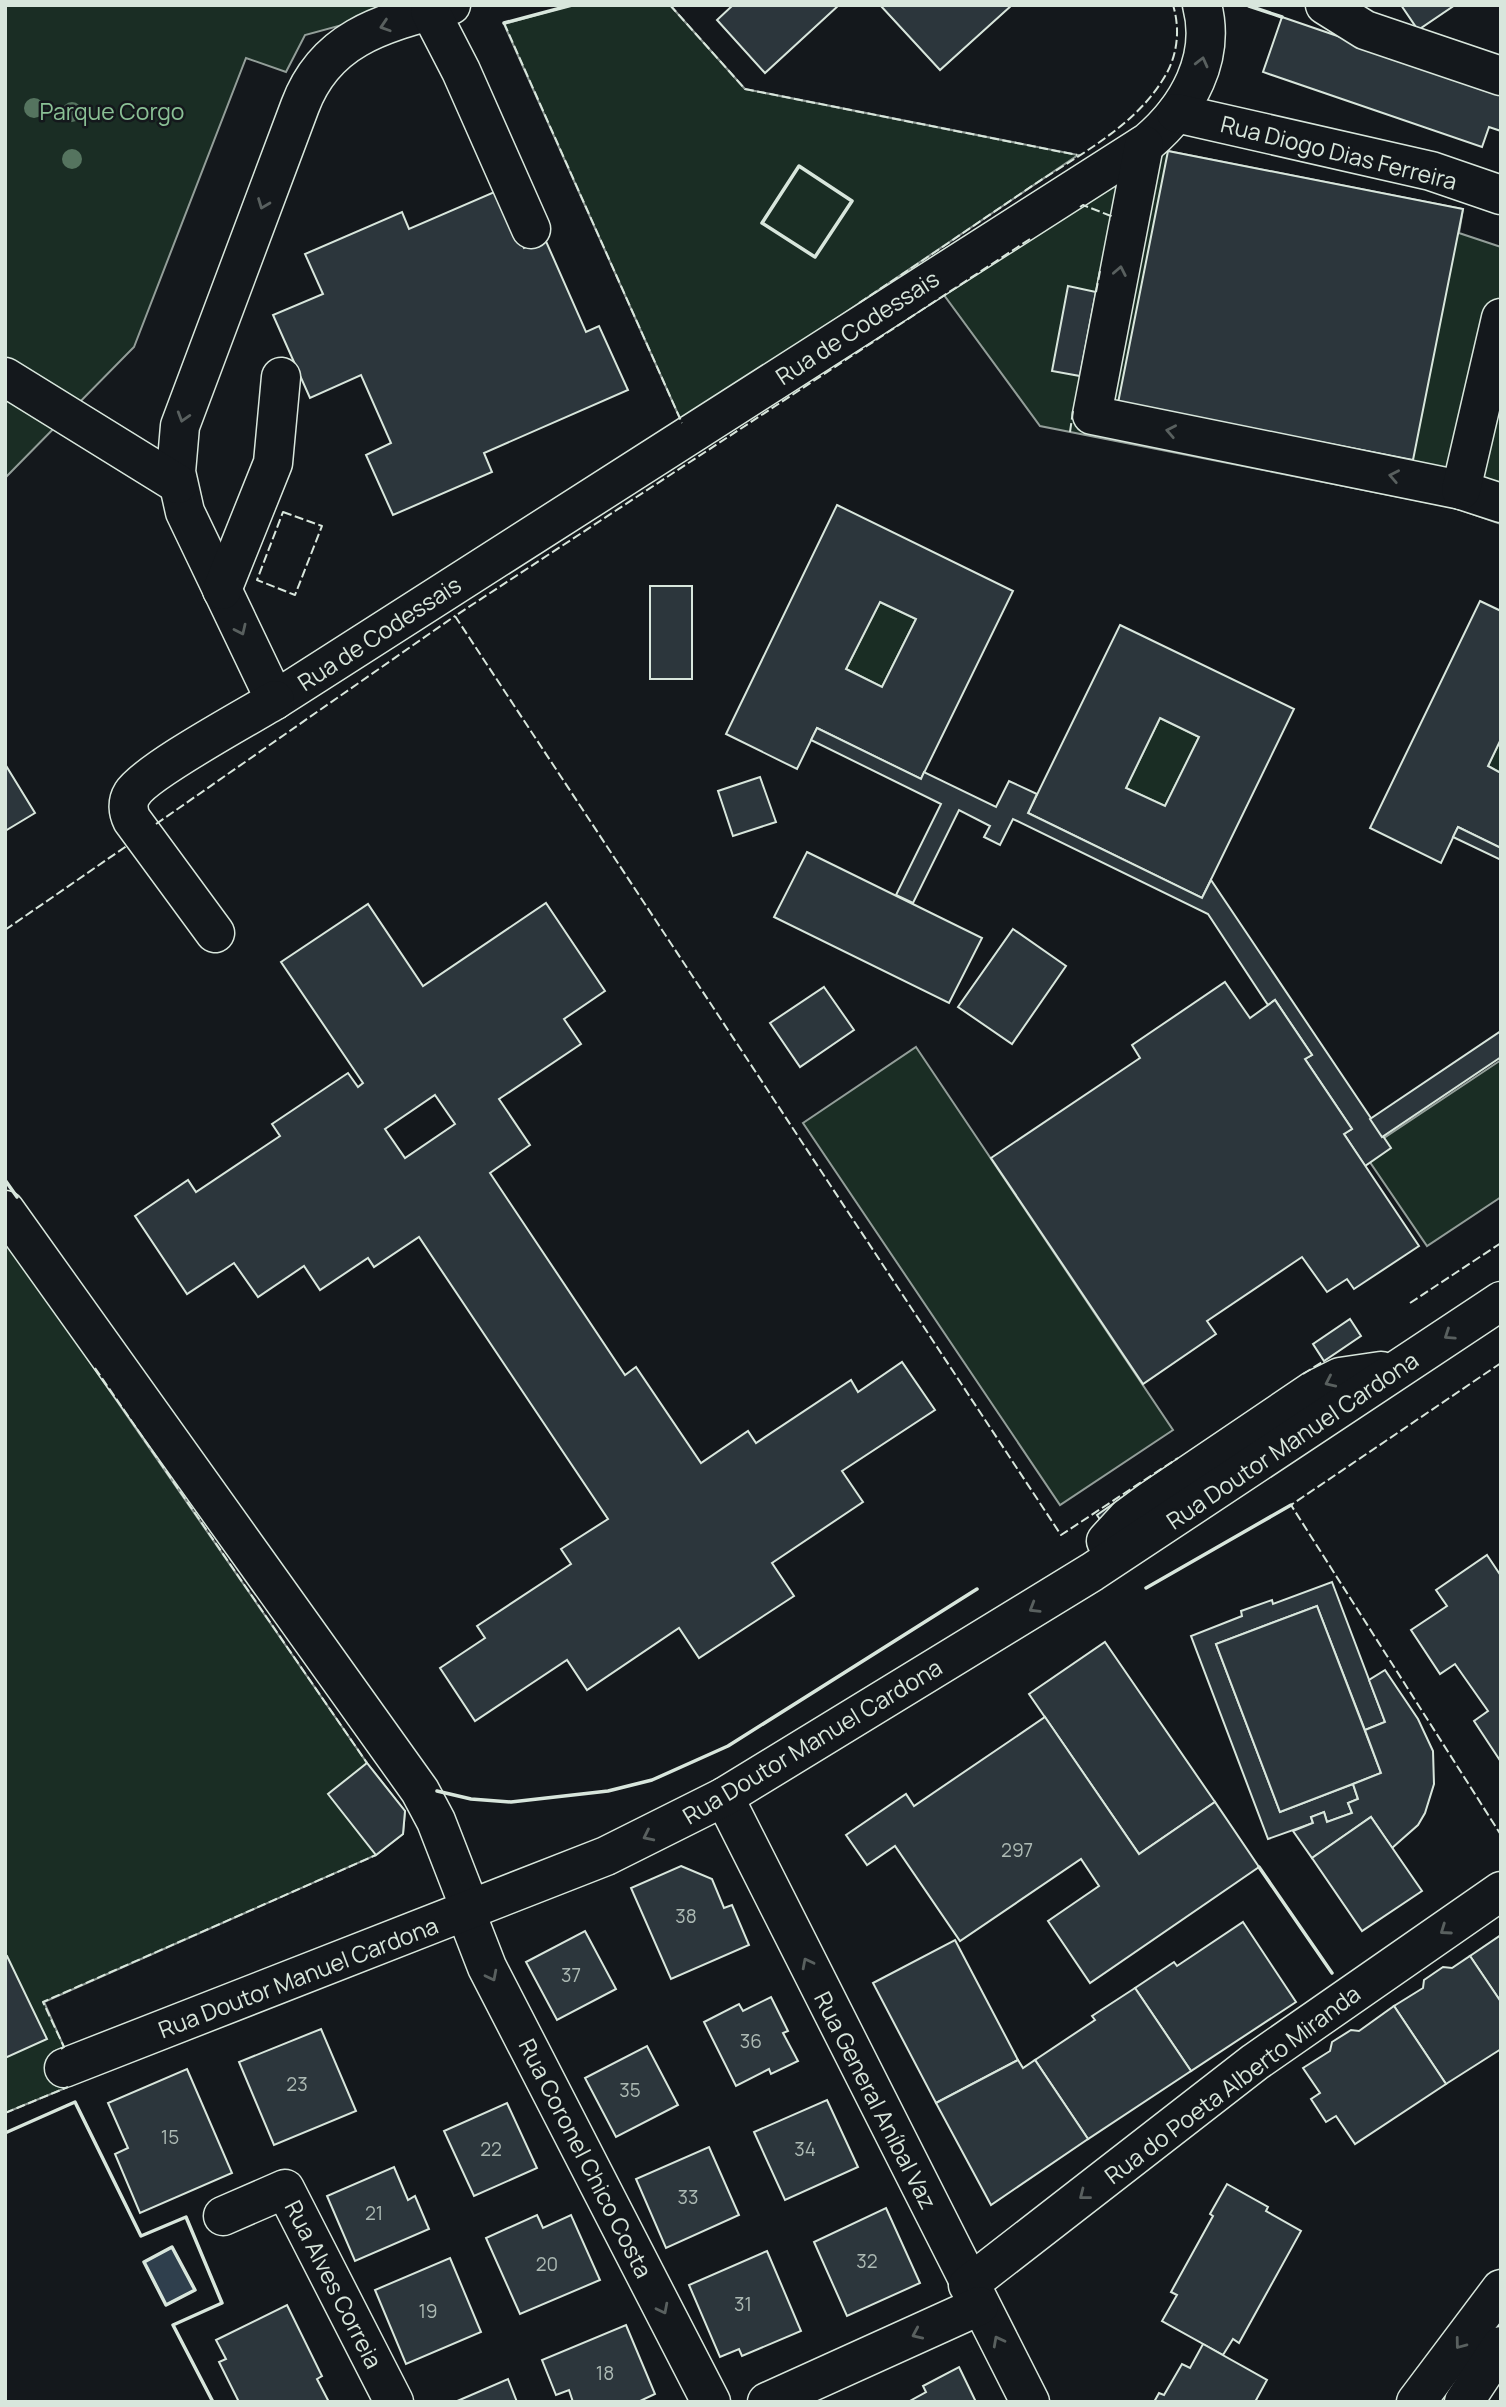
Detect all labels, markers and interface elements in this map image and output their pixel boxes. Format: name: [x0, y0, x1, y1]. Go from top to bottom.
one-way arrow: [380, 17, 392, 32]
one-way arrow: [1194, 56, 1208, 68]
park label: Parque Corgo: [40, 95, 184, 127]
street label: Rua Diogo Dias Ferreira: [1217, 107, 1461, 197]
one-way arrow: [257, 197, 271, 209]
street label: Rua de Codessais: [769, 262, 945, 392]
one-way arrow: [1111, 265, 1126, 277]
one-way arrow: [177, 411, 192, 423]
one-way arrow: [1165, 424, 1177, 439]
one-way arrow: [1388, 470, 1400, 485]
street label: Rua de Codessais: [291, 568, 467, 698]
one-way arrow: [233, 623, 247, 635]
one-way arrow: [1444, 1327, 1457, 1339]
street label: Rua Doutor Manuel Cardona: [1160, 1344, 1424, 1536]
one-way arrow: [1325, 1374, 1338, 1388]
one-way arrow: [1028, 1600, 1041, 1613]
street label: Rua Doutor Manuel Cardona: [676, 1651, 948, 1831]
one-way arrow: [643, 1828, 655, 1842]
house number: 297: [1001, 1837, 1033, 1863]
house number: 38: [675, 1903, 697, 1929]
street label: Rua Doutor Manuel Cardona: [153, 1909, 443, 2045]
one-way arrow: [1440, 1922, 1453, 1934]
one-way arrow: [802, 1958, 816, 1970]
house number: 37: [561, 1962, 581, 1988]
one-way arrow: [483, 1969, 497, 1981]
street label: Rua do Poeta Alberto Miranda: [1098, 1977, 1366, 2191]
street label: Rua General Aníbal Vaz: [807, 1986, 945, 2214]
house number: 36: [740, 2028, 762, 2054]
street label: Rua Coronel Chico Costa: [512, 2033, 660, 2283]
house number: 23: [286, 2071, 308, 2097]
house number: 35: [619, 2077, 641, 2103]
house number: 15: [161, 2124, 179, 2150]
house number: 22: [480, 2136, 502, 2162]
house number: 34: [794, 2136, 816, 2162]
house number: 33: [677, 2184, 699, 2210]
one-way arrow: [1079, 2186, 1091, 2199]
street label: Rua Alves Correia: [278, 2194, 390, 2374]
house number: 21: [365, 2200, 383, 2226]
house number: 32: [856, 2248, 878, 2274]
house number: 20: [536, 2251, 558, 2277]
house number: 31: [734, 2291, 752, 2317]
house number: 19: [418, 2298, 438, 2324]
one-way arrow: [654, 2302, 668, 2314]
one-way arrow: [912, 2326, 924, 2340]
one-way arrow: [993, 2336, 1006, 2349]
one-way arrow: [1456, 2336, 1468, 2348]
house number: 18: [596, 2360, 614, 2386]

